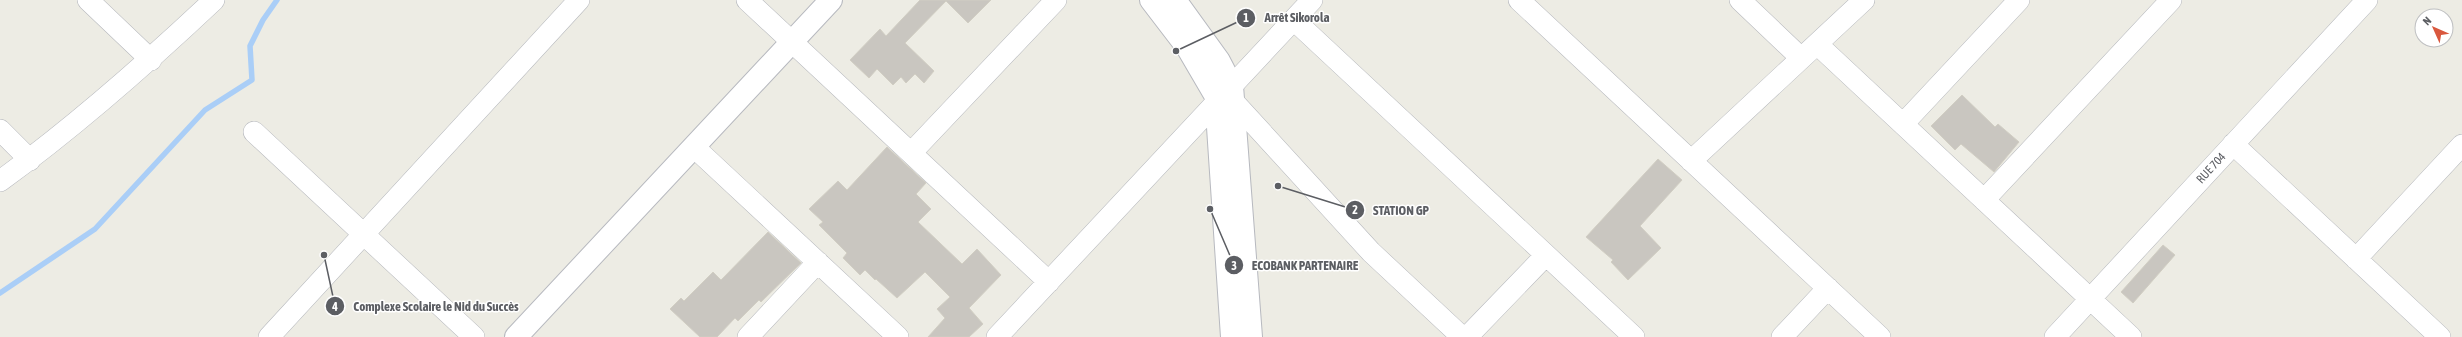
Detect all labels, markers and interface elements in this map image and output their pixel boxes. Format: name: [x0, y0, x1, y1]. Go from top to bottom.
callout: Arrêt Sikorola: [1236, 5, 1337, 30]
north arrow: [2414, 8, 2454, 48]
text: Arrêt Sikorola: [1264, 10, 1329, 25]
text: 1: [1243, 11, 1249, 25]
text: N: [2420, 14, 2433, 27]
street label: RUE 704: [2193, 150, 2229, 186]
callout: STATION GP: [1345, 198, 1437, 223]
text: 2: [1352, 203, 1358, 217]
text: STATION GP: [1373, 203, 1430, 218]
callout: ECOBANK PARTENAIRE: [1224, 253, 1366, 278]
text: ECOBANK PARTENAIRE: [1252, 258, 1359, 273]
text: 3: [1231, 259, 1237, 273]
callout: Complexe Scolaire le Nid du Succès: [325, 294, 527, 319]
text: Complexe Scolaire le Nid du Succès: [353, 299, 519, 314]
text: 4: [331, 300, 338, 314]

